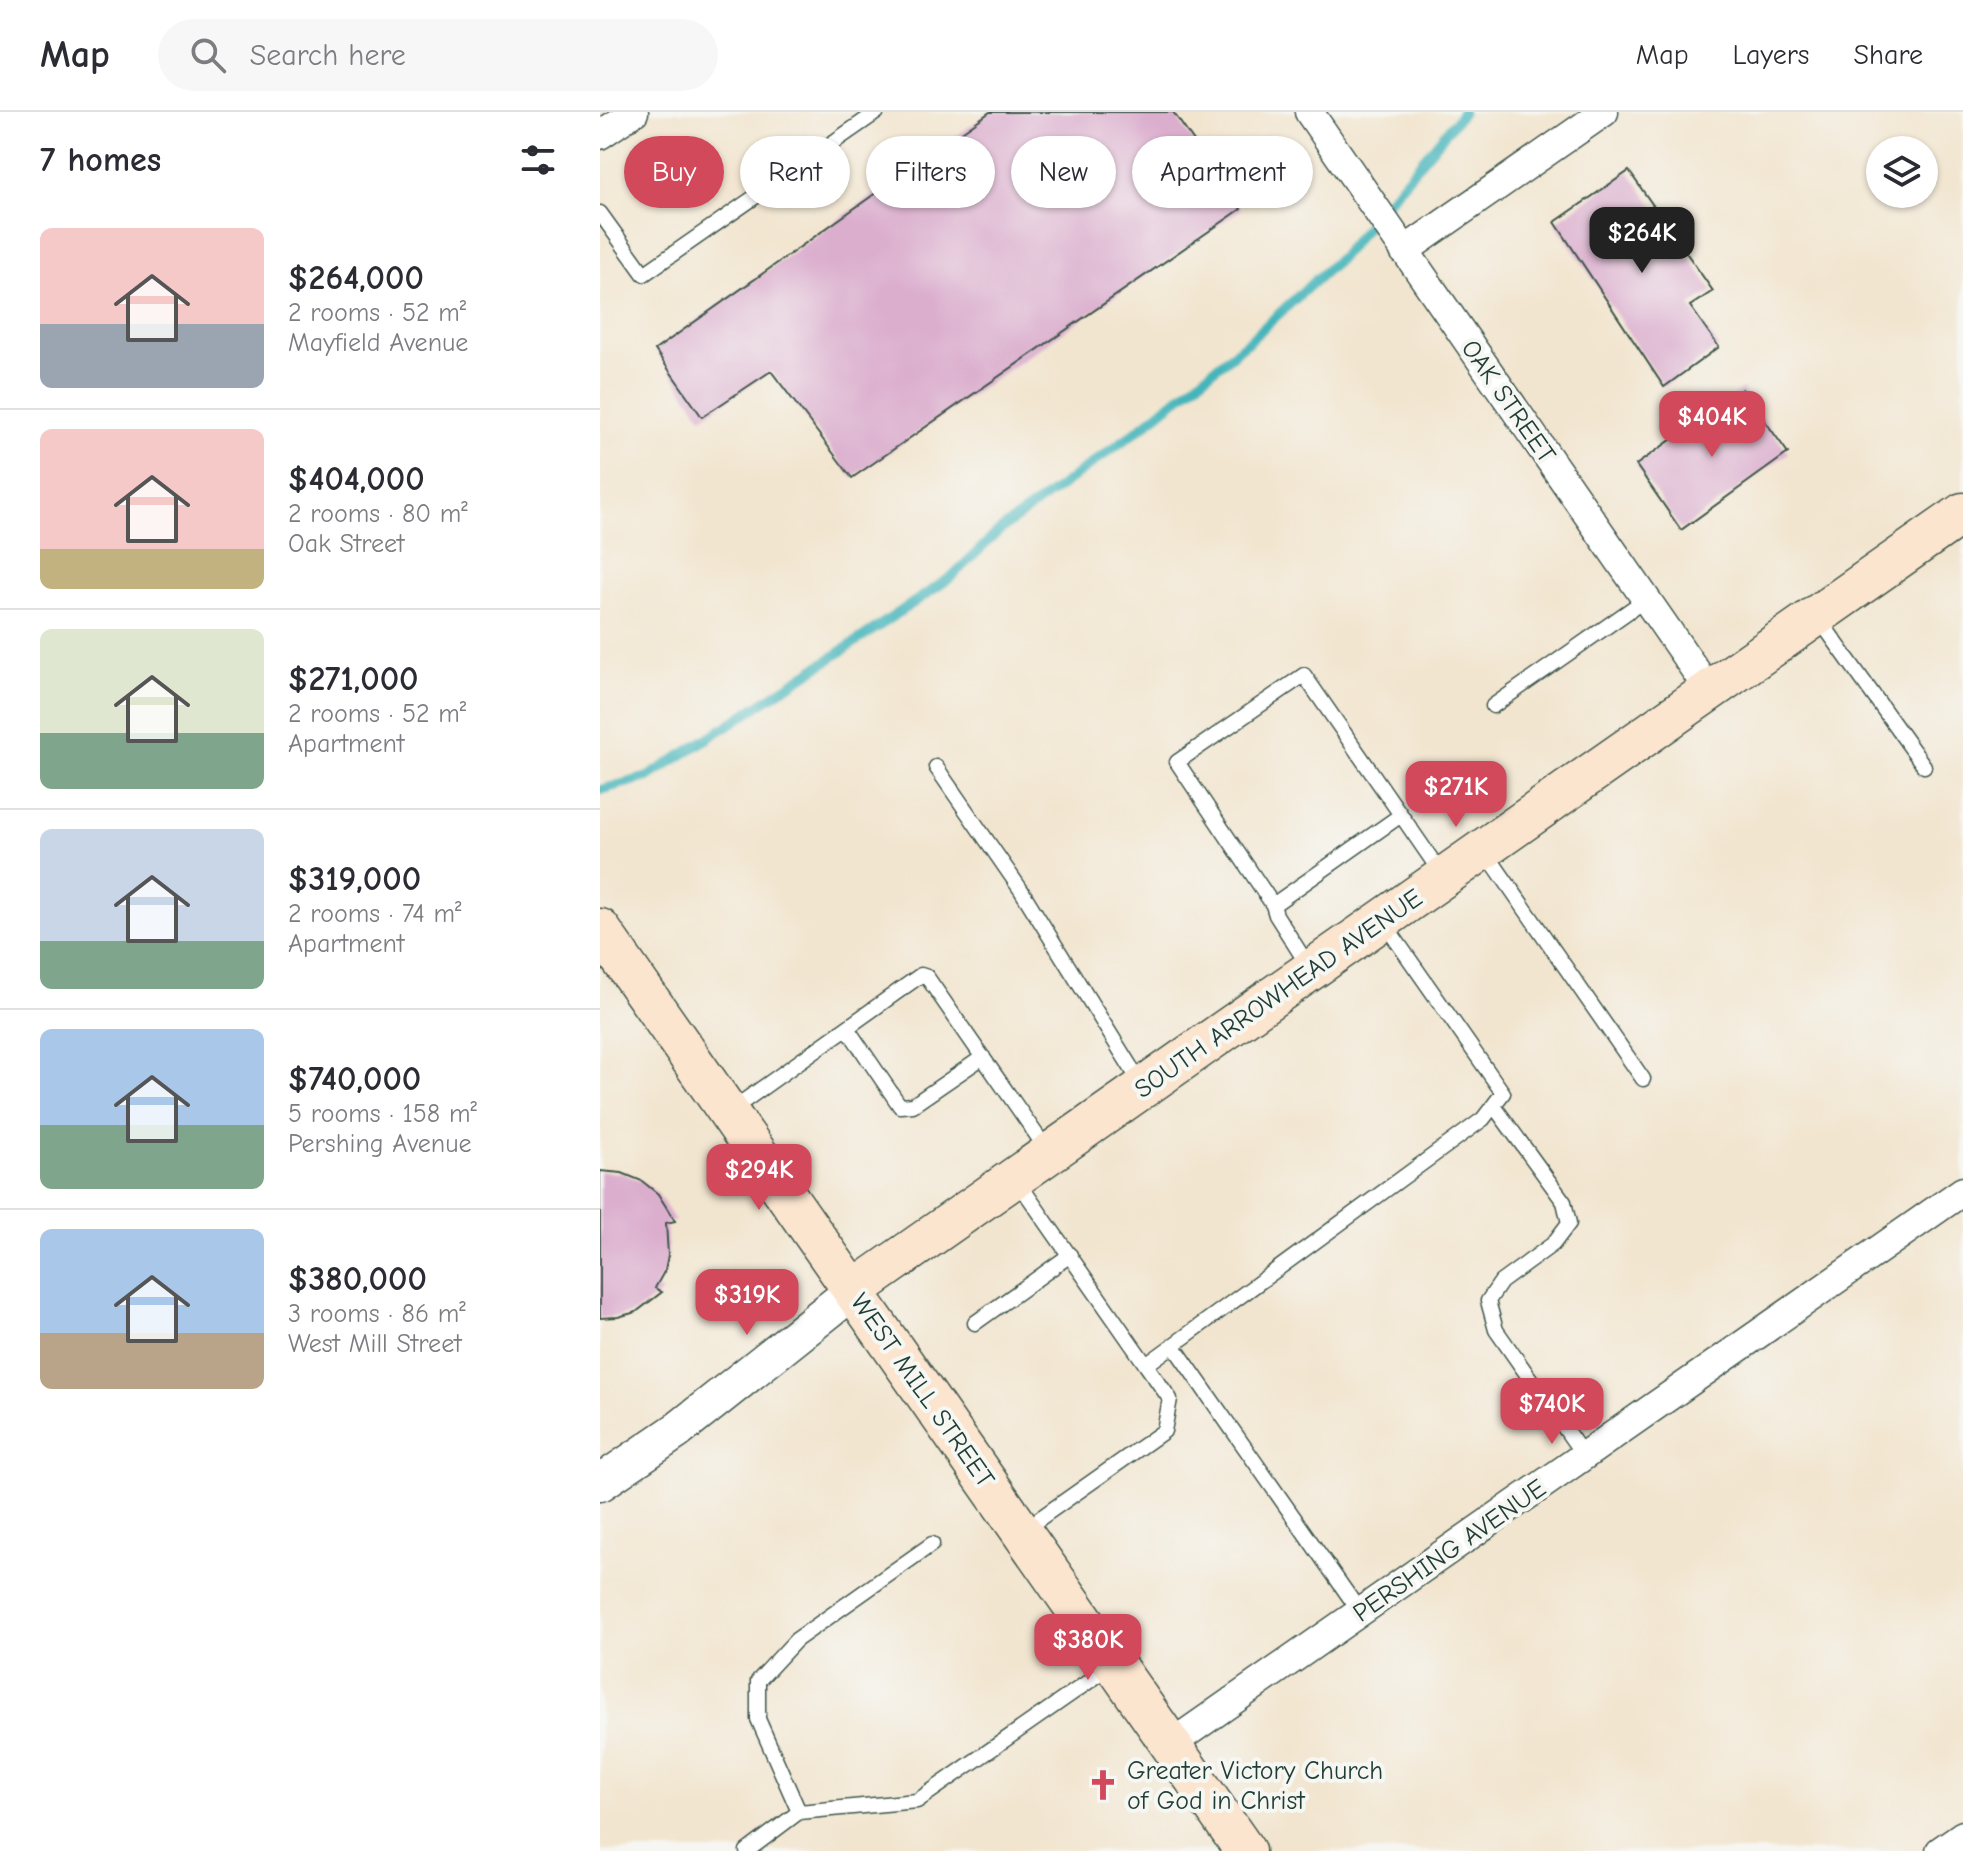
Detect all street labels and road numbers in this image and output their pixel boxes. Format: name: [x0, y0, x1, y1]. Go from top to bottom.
street label: OAK STREET: [1455, 334, 1562, 469]
street label: SOUTH ARROWHEAD AVENUE: [1129, 883, 1428, 1105]
street label: WEST MILL STREET: [844, 1288, 1001, 1494]
street label: PERSHING AVENUE: [1348, 1473, 1551, 1628]

